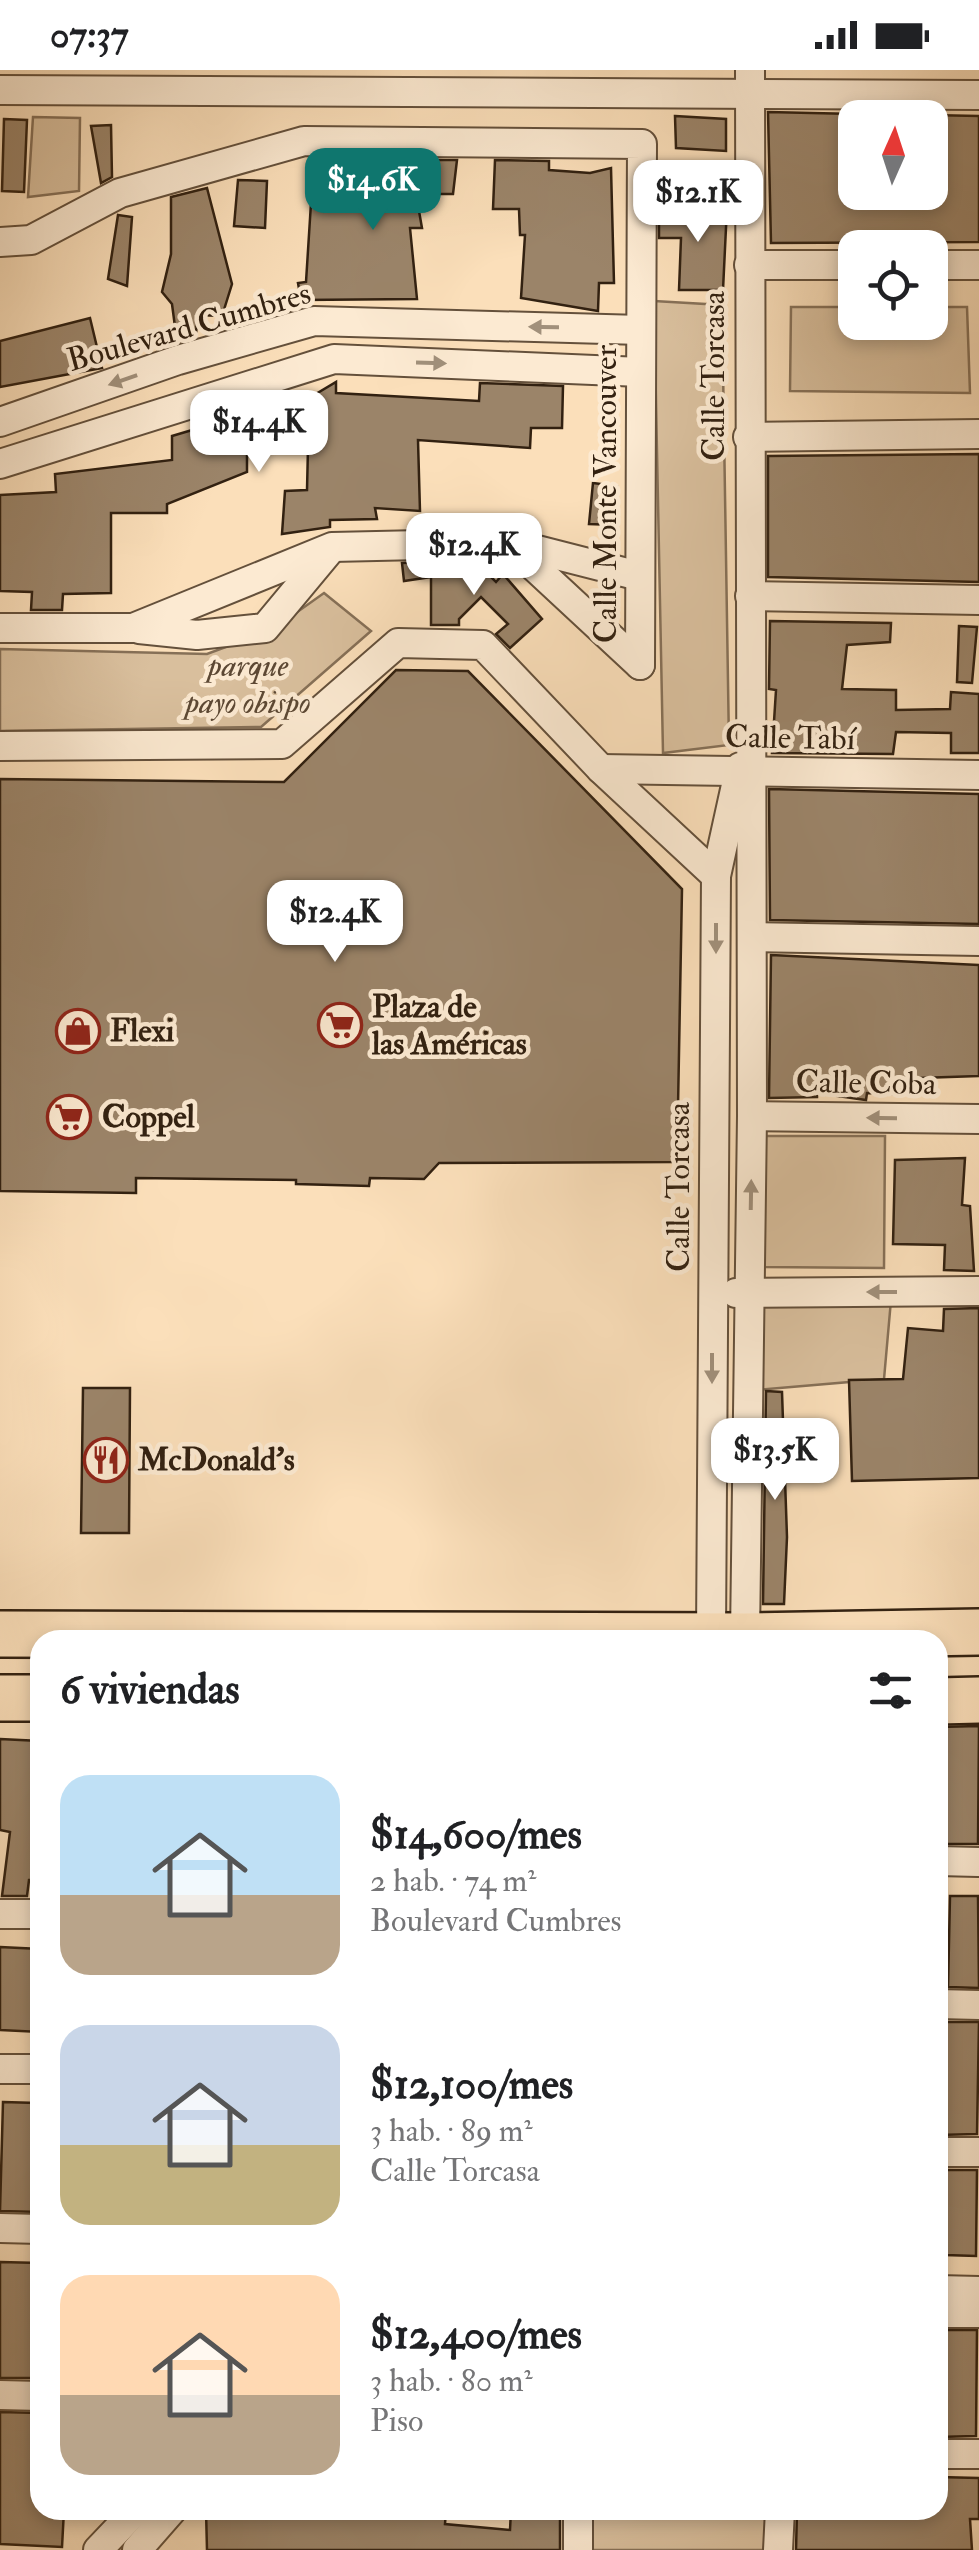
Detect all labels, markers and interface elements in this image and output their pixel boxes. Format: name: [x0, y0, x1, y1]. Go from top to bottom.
text: 07:37: [50, 11, 128, 59]
north arrow: [838, 100, 948, 210]
map controls: [838, 100, 948, 340]
pin: $14.6K: [292, 148, 454, 233]
text: $14.6K: [327, 160, 419, 200]
pin: $12.1K: [617, 160, 779, 245]
text: $12.1K: [655, 172, 741, 212]
button: locate: [838, 230, 948, 340]
street label: Boulevard Cumbres: [63, 273, 315, 381]
street label: Calle Torcasa: [694, 290, 734, 461]
one-way arrow: [527, 319, 559, 335]
street label: Calle Monte Vancouver: [586, 345, 626, 643]
one-way arrow: [416, 355, 448, 371]
one-way arrow: [107, 373, 137, 388]
pin: $14.4K: [178, 390, 340, 475]
text: $14.4K: [212, 402, 306, 442]
pin: $12.4K: [393, 513, 555, 598]
text: $12.4K: [428, 525, 520, 565]
park label: parque payo obispo: [180, 646, 311, 723]
street label: Calle Tabí: [725, 717, 858, 759]
pin: $12.4K: [254, 880, 416, 965]
text: $12.4K: [289, 892, 381, 932]
one-way arrow: [707, 922, 723, 954]
place label: Plaza de las Américas: [371, 987, 527, 1064]
supermarket icon: Plaza de las Américas: [317, 1002, 363, 1048]
shop icon: Flexi: [55, 1008, 101, 1054]
place label: Flexi: [110, 1011, 175, 1051]
street label: Calle Coba: [795, 1062, 937, 1104]
supermarket icon: Coppel: [46, 1094, 92, 1140]
place label: Coppel: [102, 1097, 196, 1137]
street label: Calle Torcasa: [659, 1101, 699, 1272]
one-way arrow: [865, 1110, 897, 1126]
one-way arrow: [743, 1178, 759, 1210]
one-way arrow: [865, 1284, 897, 1300]
one-way arrow: [704, 1352, 720, 1384]
pin: $13.5K: [694, 1418, 856, 1503]
text: $13.5K: [733, 1430, 817, 1470]
restaurant icon: McDonald's: [83, 1437, 129, 1483]
place label: McDonald's: [137, 1440, 295, 1480]
icon: filters: [863, 1663, 918, 1718]
text: 6 viviendas: [60, 1664, 240, 1716]
text: $14,600/mes: [370, 1809, 582, 1861]
icon: home: [140, 1815, 260, 1935]
text: 2 hab. · 74 m²: [370, 1861, 536, 1901]
text: Boulevard Cumbres: [370, 1901, 622, 1941]
text: $12,100/mes: [370, 2059, 573, 2111]
icon: home: [140, 2065, 260, 2185]
text: 3 hab. · 89 m²: [370, 2111, 533, 2151]
text: Calle Torcasa: [370, 2151, 540, 2191]
text: $12,400/mes: [370, 2309, 582, 2361]
icon: home: [140, 2315, 260, 2435]
text: 3 hab. · 80 m²: [370, 2361, 533, 2401]
text: Piso: [370, 2401, 423, 2441]

